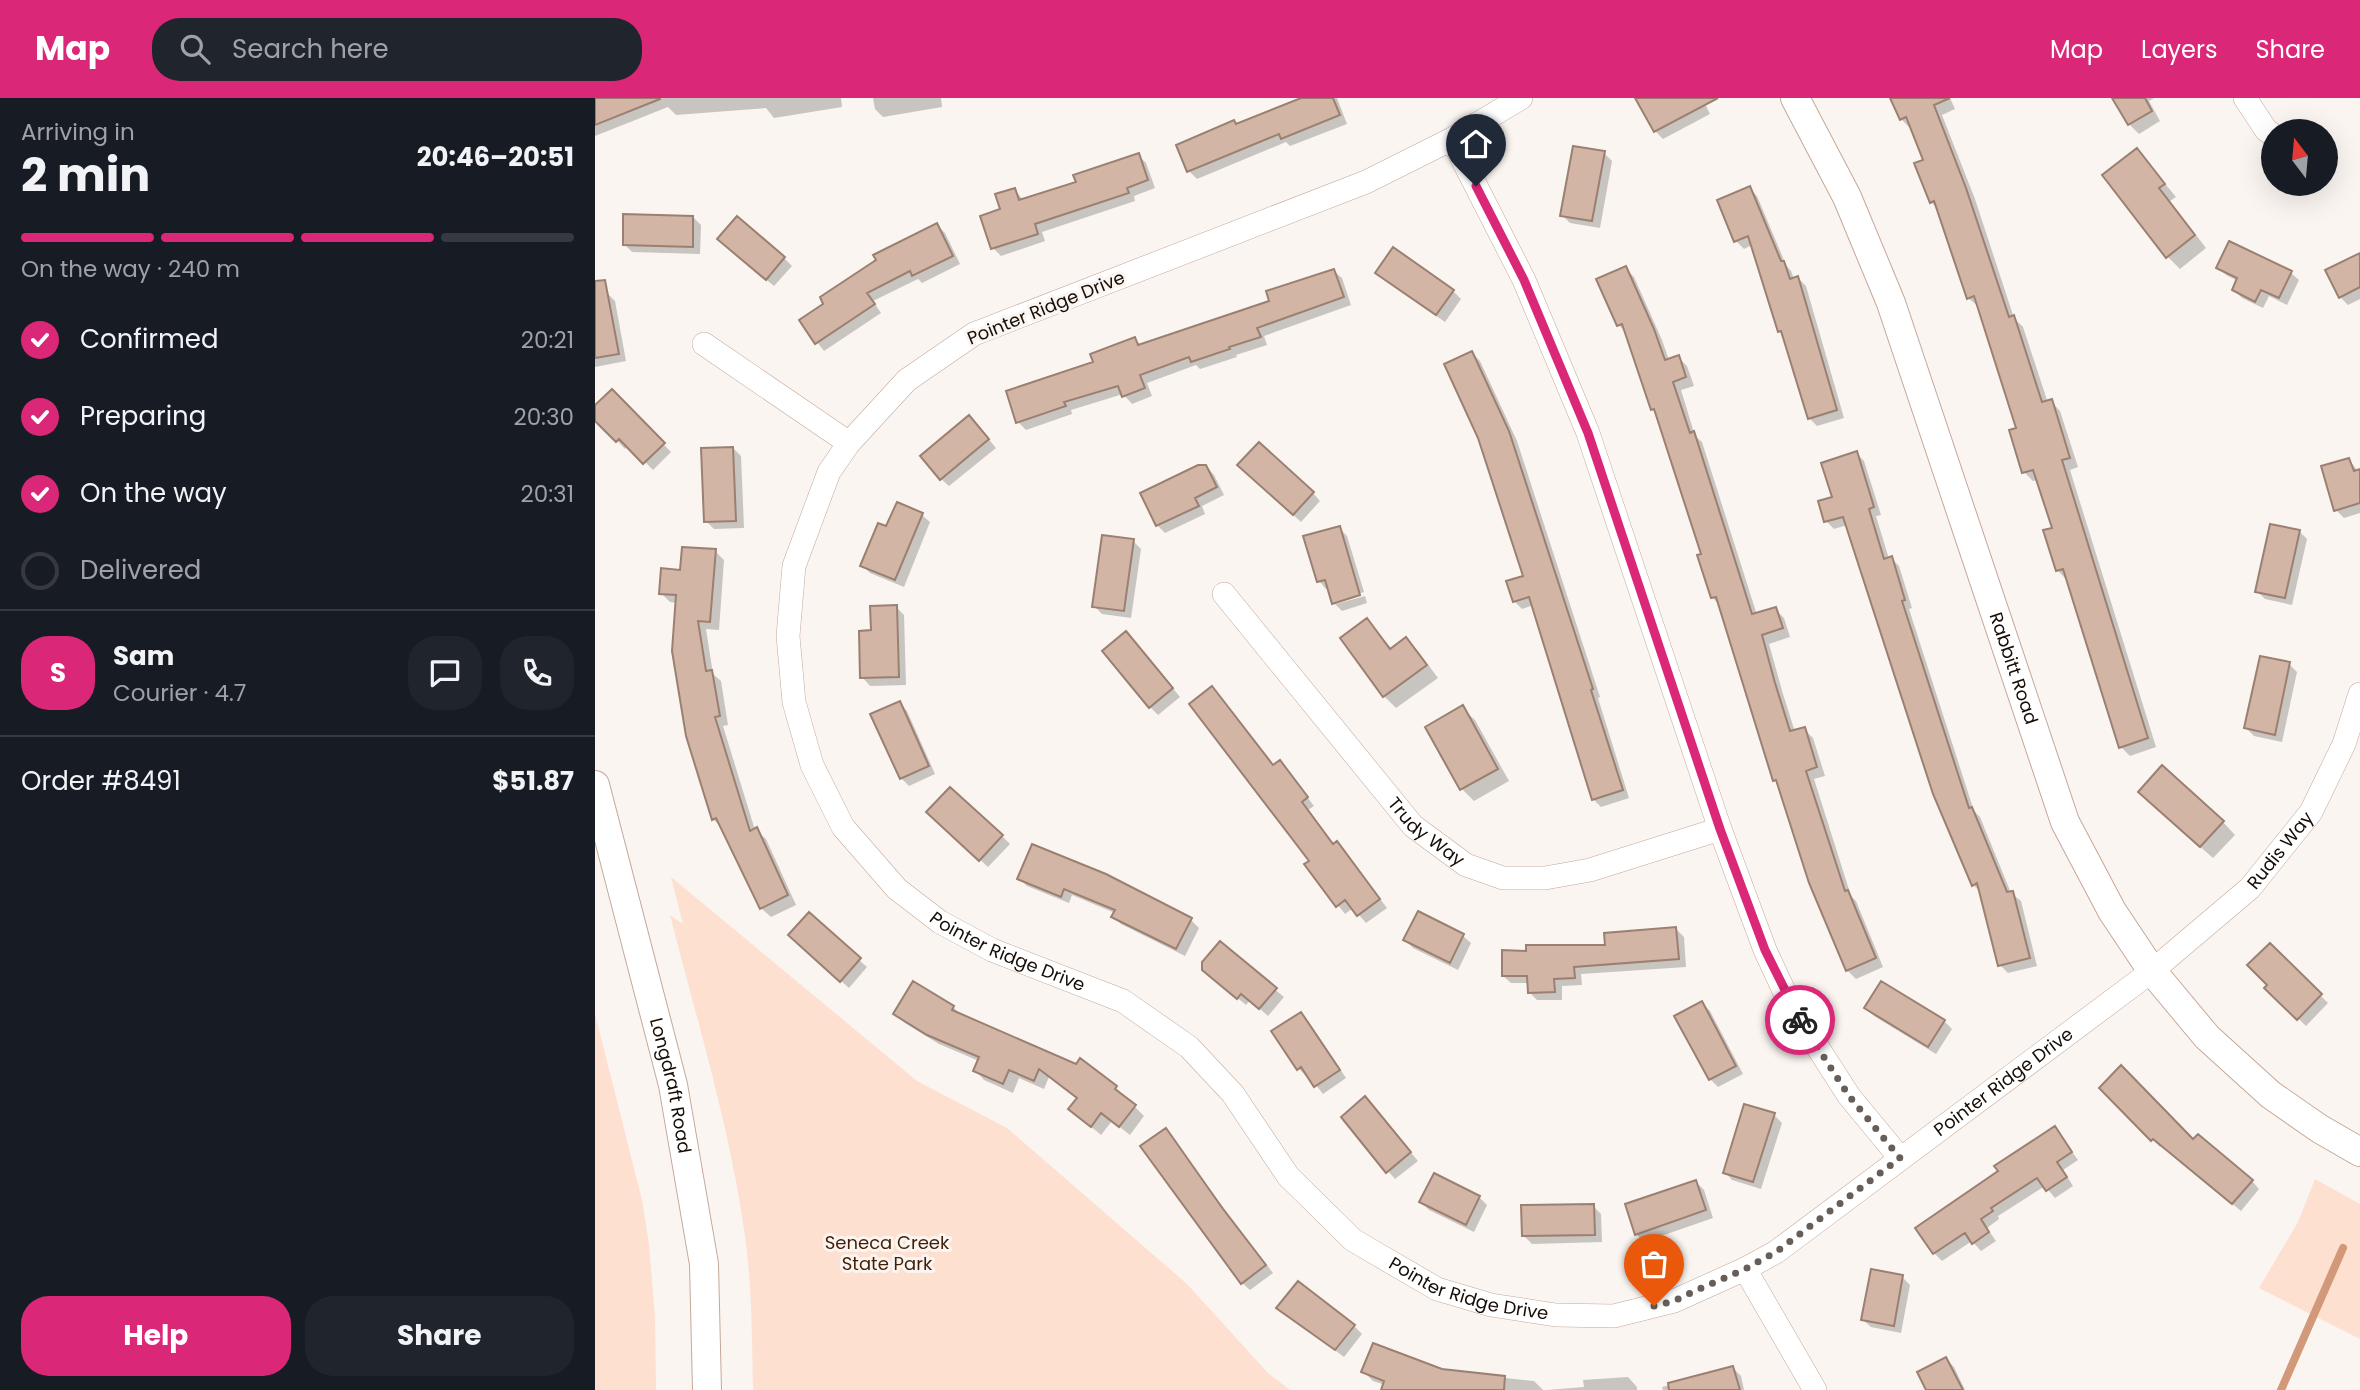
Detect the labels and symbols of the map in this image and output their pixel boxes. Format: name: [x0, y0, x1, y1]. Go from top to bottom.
pin: [1446, 114, 1506, 186]
north arrow: [2261, 119, 2338, 196]
street label: Pointer Ridge Drive: [963, 264, 1128, 351]
street label: Rabbitt Road: [1984, 609, 2044, 728]
street label: Trudy Way: [1382, 792, 1470, 872]
street label: Rudis Way: [2241, 806, 2319, 894]
street label: Pointer Ridge Drive: [925, 906, 1089, 997]
courier: [1765, 985, 1835, 1055]
street label: Longdraft Road: [644, 1015, 698, 1155]
street label: Pointer Ridge Drive: [1928, 1021, 2078, 1142]
park label: Seneca Creek State Park: [825, 1230, 950, 1276]
pin: [1624, 1234, 1684, 1306]
street label: Pointer Ridge Drive: [1384, 1251, 1550, 1326]

